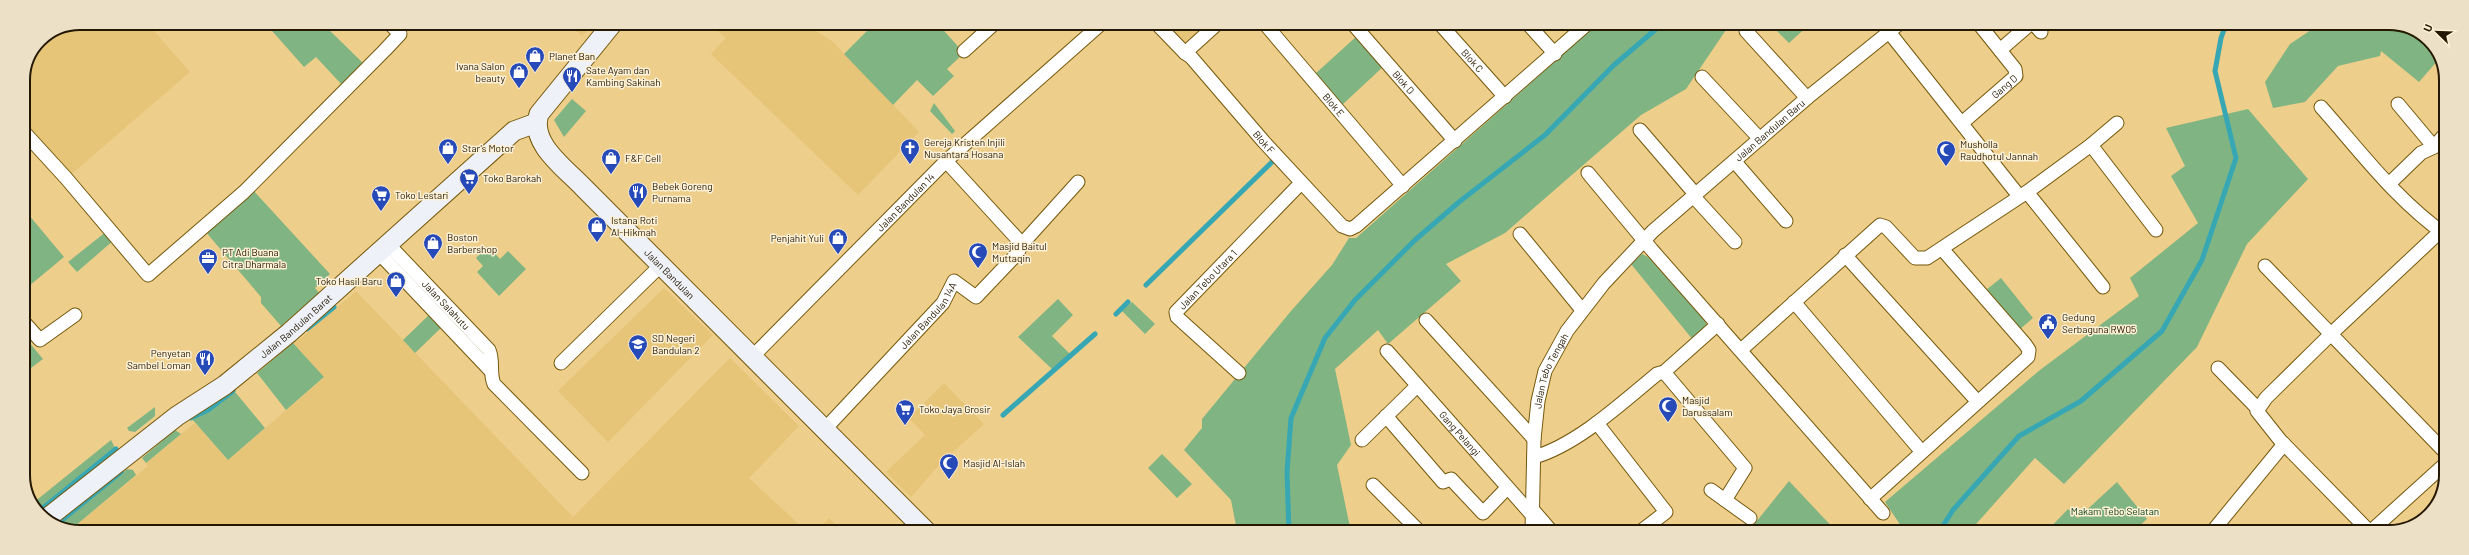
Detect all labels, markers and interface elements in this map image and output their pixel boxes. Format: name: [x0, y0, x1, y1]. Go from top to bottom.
north arrow: [2417, 12, 2457, 52]
text: U: [2420, 22, 2435, 34]
shop icon: Planet Ban: [524, 45, 546, 73]
street label: Blok C: [1459, 46, 1486, 75]
place label: Planet Ban: [549, 50, 595, 62]
place label: Ivana Salon beauty: [456, 60, 505, 84]
shop icon: Ivana Salon beauty: [508, 61, 530, 89]
place label: Sate Ayam dan Kambing Sakinah: [586, 64, 661, 88]
restaurant icon: Sate Ayam dan Kambing Sakinah: [561, 65, 583, 93]
street label: Blok D: [1390, 68, 1417, 96]
street label: Gang D: [1989, 72, 2020, 101]
street label: Blok E: [1320, 90, 1347, 119]
street label: Jalan Bandulan Baru: [1732, 97, 1807, 164]
street label: Blok F: [1251, 128, 1278, 156]
place label: Gereja Kristen Injili Nusantara Hosana: [924, 136, 1005, 160]
shop icon: Star's Motor: [437, 137, 459, 165]
church icon: Gereja Kristen Injili Nusantara Hosana: [899, 137, 921, 165]
place label: Musholla Raudhotul Jannah: [1960, 138, 2038, 162]
mosque icon: Musholla Raudhotul Jannah: [1935, 139, 1957, 167]
place label: Star's Motor: [462, 142, 514, 154]
shop icon: F&F Cell: [600, 147, 622, 175]
place label: F&F Cell: [625, 152, 661, 164]
supermarket icon: Toko Barokah: [458, 167, 480, 195]
street label: Jalan Bandulan 14: [874, 170, 937, 234]
place label: Toko Barokah: [483, 172, 542, 184]
place label: Bebek Goreng Purnama: [652, 180, 713, 204]
restaurant icon: Bebek Goreng Purnama: [627, 181, 649, 209]
supermarket icon: Toko Lestari: [370, 184, 392, 212]
place label: Toko Lestari: [395, 189, 448, 201]
place label: Istana Roti Al-Hikmah: [611, 214, 657, 238]
shop icon: Istana Roti Al-Hikmah: [586, 215, 608, 243]
shop icon: Penjahit Yuli: [827, 227, 849, 255]
place label: Boston Barbershop: [447, 231, 497, 255]
shop icon: Boston Barbershop: [422, 232, 444, 260]
place label: Penjahit Yuli: [771, 232, 824, 244]
place label: Masjid Baitul Muttaqin: [992, 240, 1047, 264]
mosque icon: Masjid Baitul Muttaqin: [967, 241, 989, 269]
place label: PT Adi Buana Citra Dharmala: [222, 246, 286, 270]
street label: Jalan Bandulan: [642, 246, 697, 302]
office icon: PT Adi Buana Citra Dharmala: [197, 247, 219, 275]
street label: Jalan Tebo Utara 1: [1176, 247, 1239, 312]
shop icon: Toko Hasil Baru: [385, 270, 407, 298]
place label: Toko Hasil Baru: [316, 275, 382, 287]
street label: Jalan Salahutu: [420, 278, 472, 332]
street label: Jalan Bandulan 14A: [897, 280, 958, 351]
street label: Jalan Bandulan Barat: [257, 291, 335, 360]
place label: Gedung Serbaguna RW05: [2062, 311, 2136, 335]
public building icon: Gedung Serbaguna RW05: [2037, 312, 2059, 340]
street label: Jalan Tebo Tengah: [1531, 331, 1571, 409]
place label: SD Negeri Bandulan 2: [652, 332, 700, 356]
school or university icon: SD Negeri Bandulan 2: [627, 333, 649, 361]
place label: Penyetan Sambel Loman: [127, 347, 191, 371]
restaurant icon: Penyetan Sambel Loman: [194, 348, 216, 376]
place label: Masjid Darussalam: [1682, 394, 1733, 418]
mosque icon: Masjid Darussalam: [1657, 395, 1679, 423]
supermarket icon: Toko Jaya Grosir: [894, 398, 916, 426]
place label: Toko Jaya Grosir: [919, 403, 991, 415]
street label: Gang Pelangi: [1437, 409, 1483, 458]
mosque icon: Masjid Al-Islah: [938, 452, 960, 480]
place label: Masjid Al-Islah: [963, 457, 1025, 469]
park label: Makam Tebo Selatan: [2071, 505, 2159, 517]

